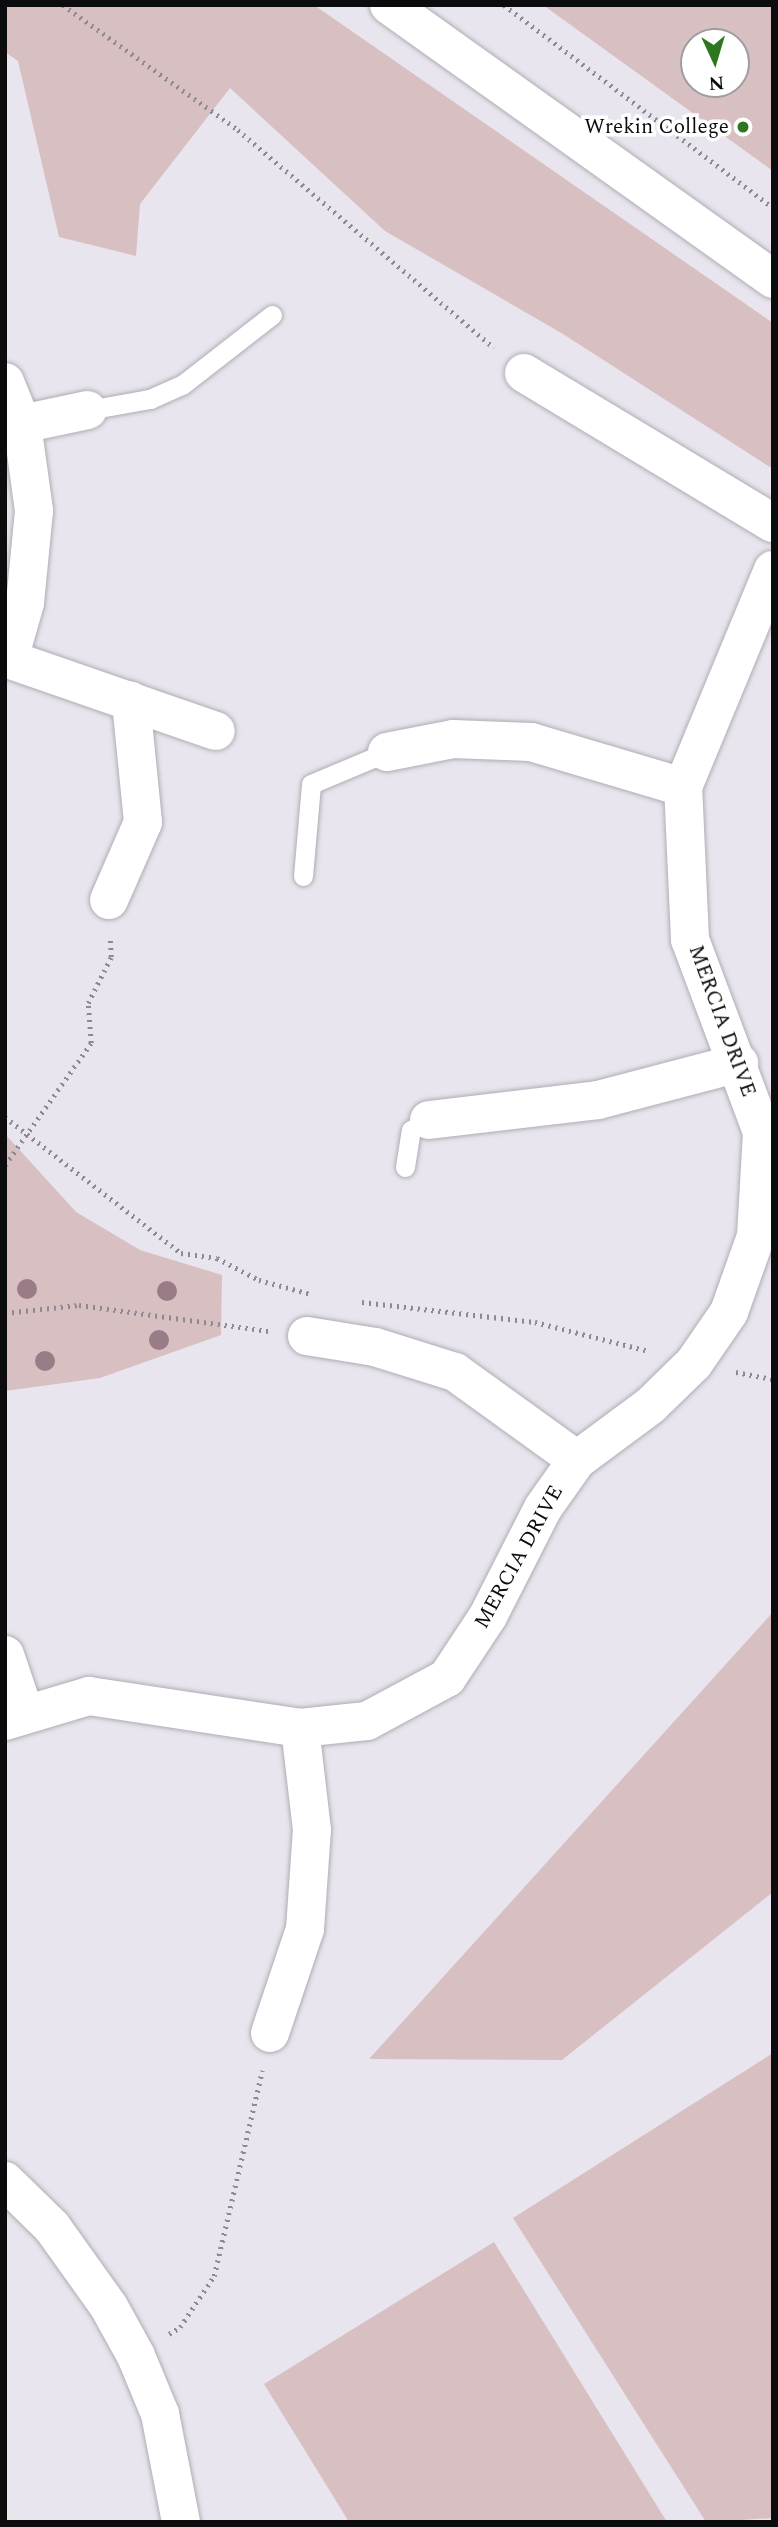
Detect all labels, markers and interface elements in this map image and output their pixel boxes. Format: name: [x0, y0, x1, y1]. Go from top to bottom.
north arrow: [680, 28, 750, 98]
text: N: [708, 67, 725, 97]
place label: Wrekin College: [584, 114, 729, 140]
marker: Wrekin College: [735, 119, 751, 135]
street label: MERCIA DRIVE: [683, 942, 761, 1100]
street label: MERCIA DRIVE: [469, 1481, 569, 1633]

